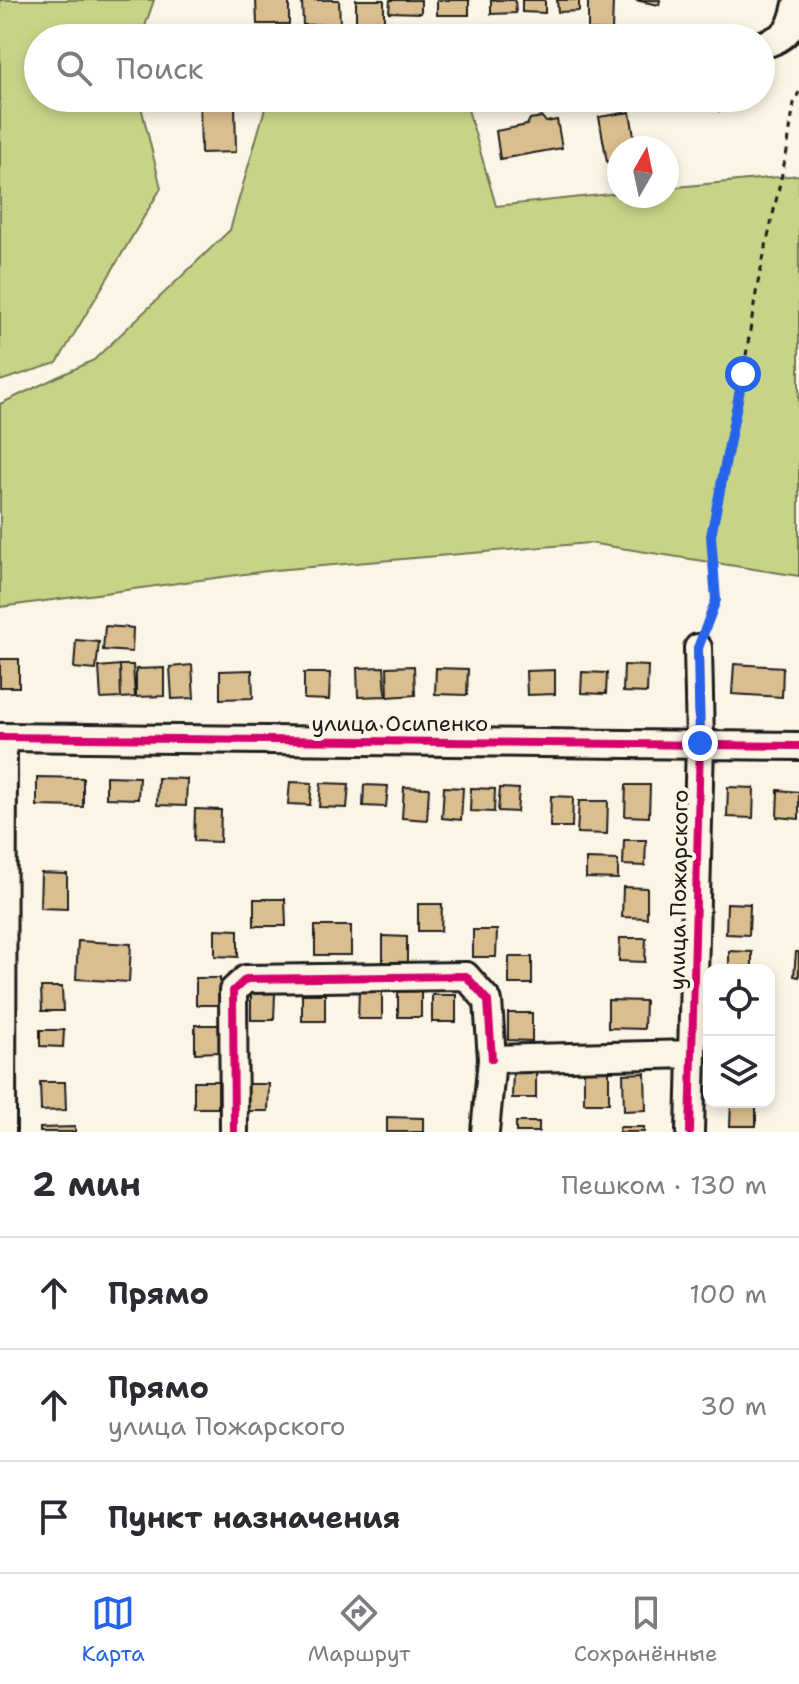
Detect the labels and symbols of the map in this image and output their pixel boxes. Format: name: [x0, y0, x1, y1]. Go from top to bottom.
north arrow: [607, 136, 679, 208]
route start: [725, 356, 761, 392]
street label: улица Осипенко: [312, 709, 488, 738]
route end: [682, 725, 718, 761]
street label: улица Пожарского: [662, 789, 695, 991]

